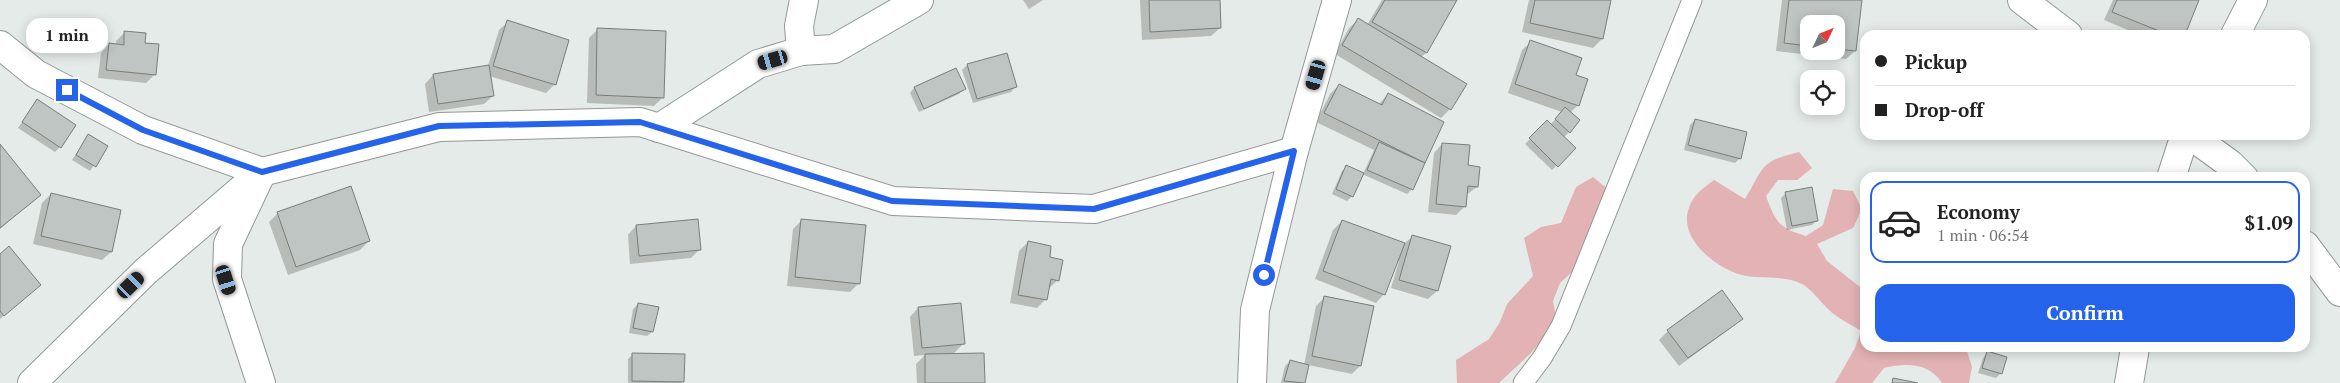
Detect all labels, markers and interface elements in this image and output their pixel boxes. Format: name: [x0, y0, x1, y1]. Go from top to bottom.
north arrow: [1800, 15, 1845, 60]
map controls: [1800, 15, 1845, 115]
callout: 1 min: [26, 18, 108, 52]
text: 1 min: [45, 24, 89, 46]
car: [756, 49, 789, 71]
text: Pickup: [1905, 49, 1967, 74]
car: [1304, 59, 1327, 91]
button: locate: [1800, 70, 1845, 115]
route end: [56, 79, 78, 101]
text: Drop-off: [1905, 97, 1983, 122]
text: Economy: [1937, 199, 2020, 224]
icon: car: [1877, 200, 1922, 245]
text: $1.09: [2244, 210, 2293, 235]
text: 1 min · 06:54: [1937, 224, 2029, 246]
car: [214, 263, 237, 297]
route start: [1253, 264, 1275, 286]
car: [114, 269, 147, 301]
button: Confirm: [1875, 284, 2295, 342]

